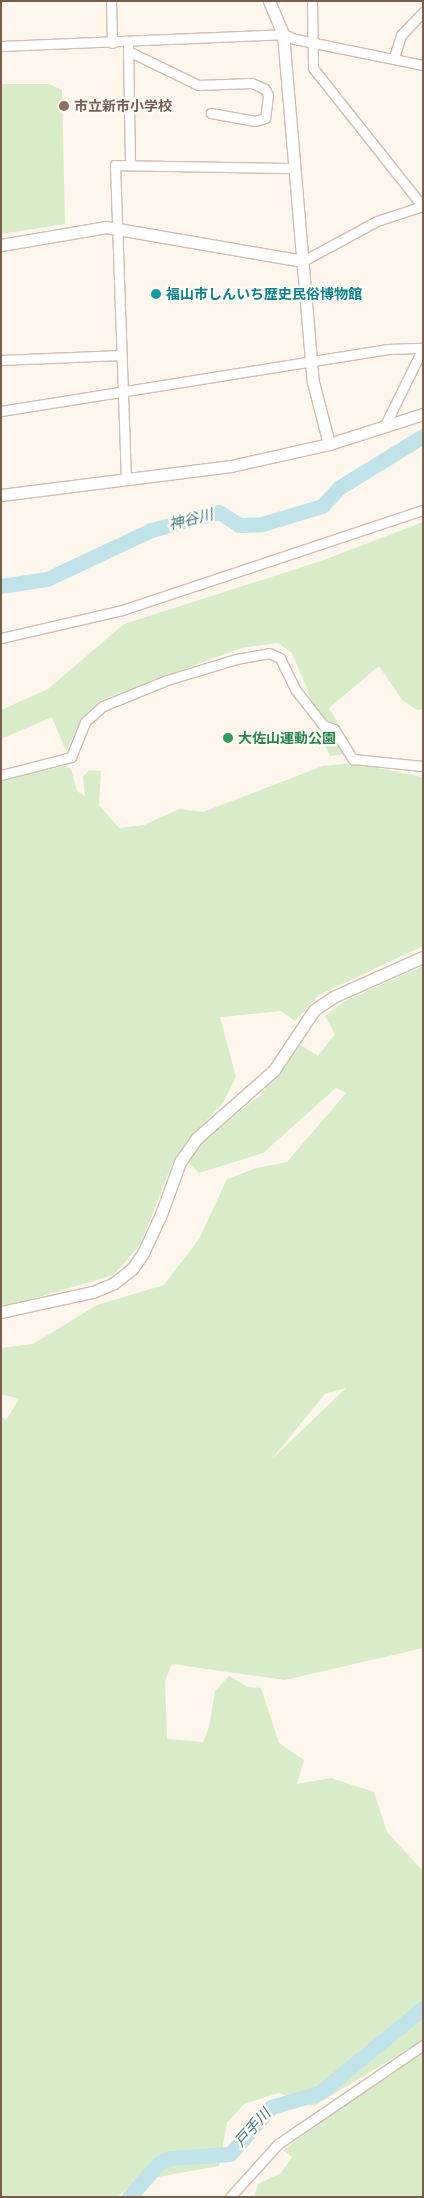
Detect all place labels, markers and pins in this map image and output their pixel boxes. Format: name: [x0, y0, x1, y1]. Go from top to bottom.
place label: 市立新市小学校: [74, 98, 172, 114]
marker: 市立新市小学校: [58, 100, 70, 112]
place label: 福山市しんいち歴史民俗博物館: [166, 286, 362, 302]
marker: 福山市しんいち歴史民俗博物館: [150, 288, 162, 300]
place label: 大佐山運動公園: [238, 730, 336, 746]
marker: 大佐山運動公園: [222, 732, 234, 744]

